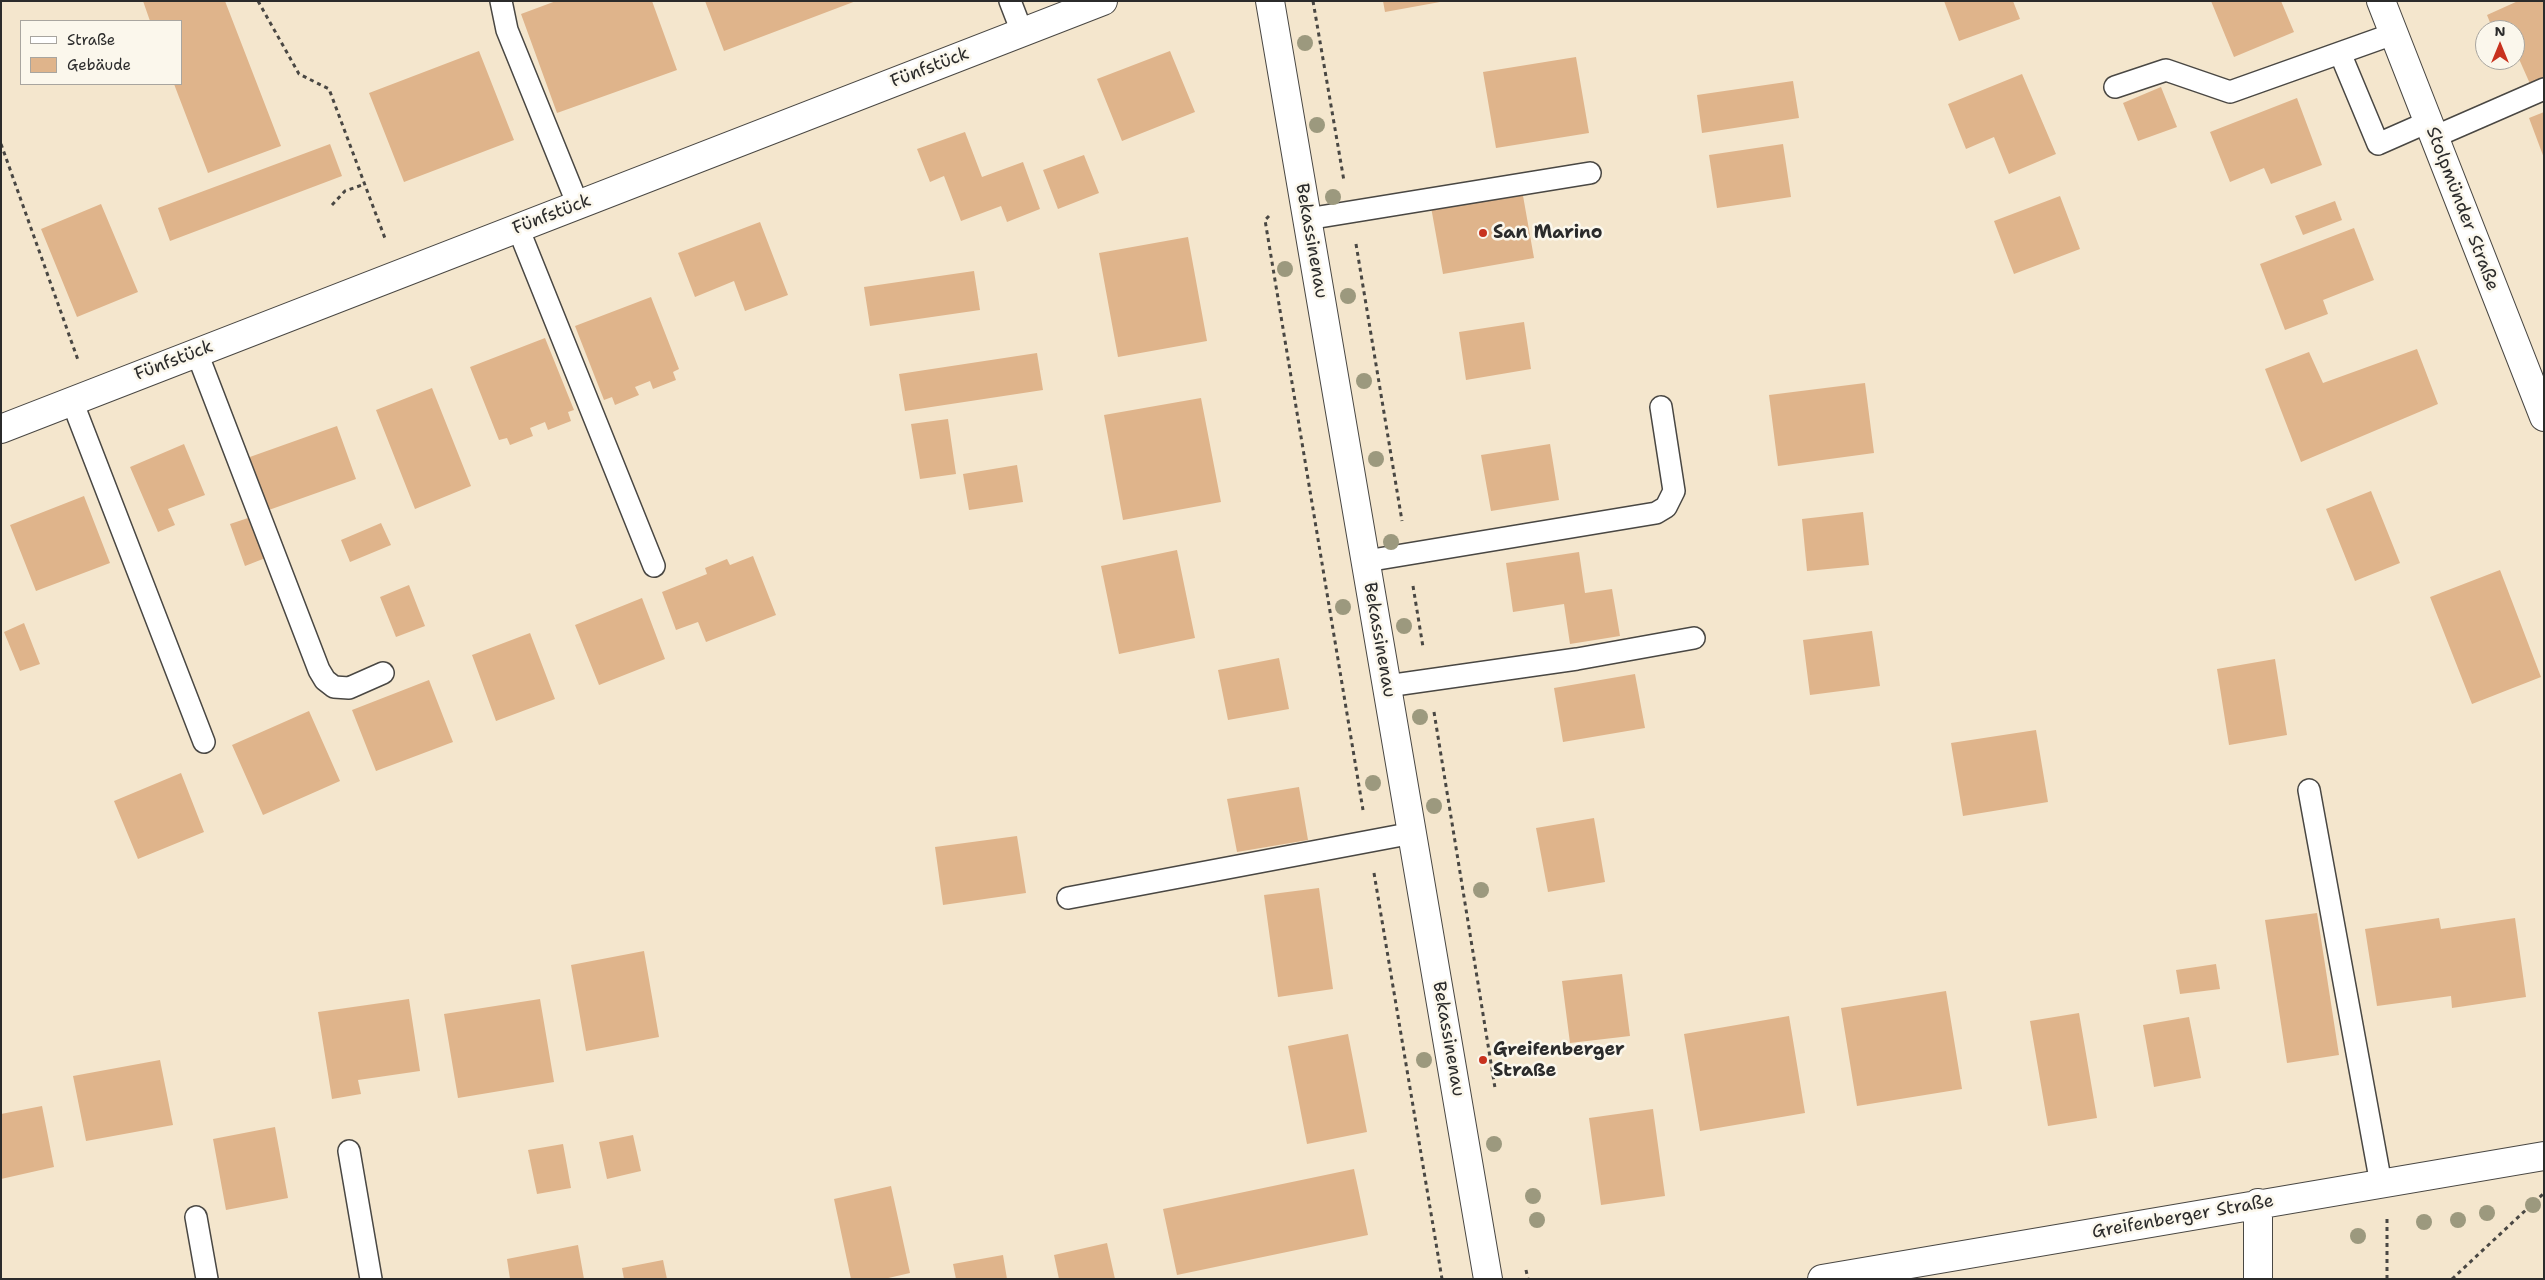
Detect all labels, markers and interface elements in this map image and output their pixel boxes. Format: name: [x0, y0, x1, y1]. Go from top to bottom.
legend: [20, 20, 182, 85]
north arrow: [2475, 20, 2525, 70]
text: N: [2494, 22, 2506, 40]
text: Straße: [67, 30, 115, 50]
street label: Fünfstück: [888, 43, 972, 93]
text: Gebäude: [67, 55, 131, 75]
street label: Stolpmünder Straße: [2421, 124, 2503, 294]
street label: Bekassinenau: [1290, 182, 1332, 300]
street label: Fünfstück: [510, 190, 594, 240]
place label: San Marino: [1493, 222, 1603, 244]
marker: San Marino: [1477, 227, 1489, 239]
street label: Fünfstück: [132, 336, 216, 386]
street label: Bekassinenau: [1358, 581, 1400, 699]
street label: Bekassinenau: [1427, 980, 1469, 1098]
place label: Greifenberger Straße: [1493, 1039, 1625, 1082]
marker: Greifenberger Straße: [1477, 1054, 1489, 1066]
street label: Greifenberger Straße: [2090, 1190, 2276, 1244]

